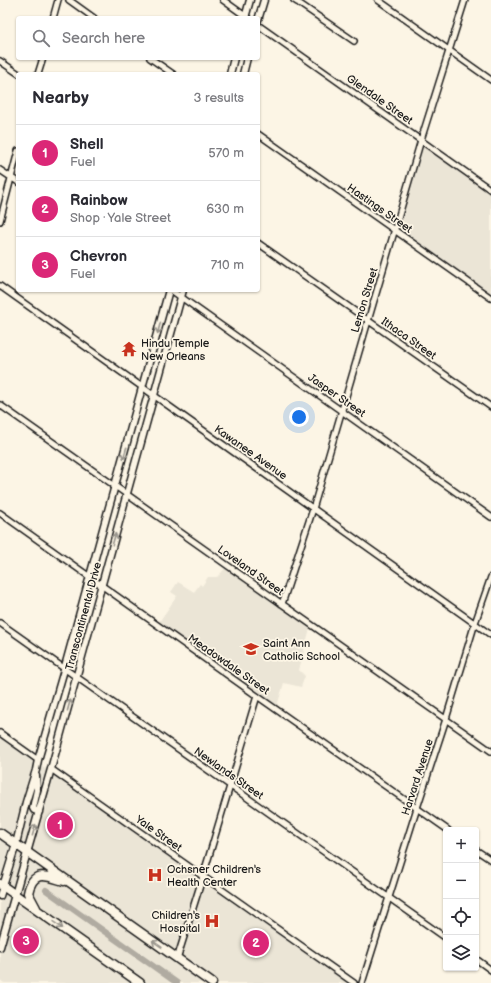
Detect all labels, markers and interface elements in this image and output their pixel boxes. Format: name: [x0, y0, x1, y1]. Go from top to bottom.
search box: [16, 16, 260, 60]
icon: search: [30, 27, 52, 49]
text: Search here: [62, 29, 145, 48]
street label: Glendale Street: [344, 72, 416, 127]
text: Nearby: [32, 88, 89, 108]
text: 3 results: [193, 90, 244, 106]
text: Shell: [70, 135, 103, 154]
text: 1: [42, 145, 48, 161]
text: 570 m: [208, 145, 244, 161]
text: Fuel: [70, 154, 95, 170]
street label: Hastings Street: [345, 181, 415, 236]
text: Rainbow: [70, 191, 128, 210]
text: 2: [41, 201, 49, 217]
text: 630 m: [206, 201, 244, 217]
text: Shop · Yale Street: [70, 210, 171, 226]
text: Chevron: [70, 247, 127, 266]
text: 3: [41, 257, 49, 273]
text: 710 m: [211, 257, 244, 273]
text: Fuel: [70, 266, 95, 282]
street label: Lemon Street: [348, 266, 381, 334]
street label: Ithaca Street: [379, 315, 439, 362]
one-way arrow: [155, 321, 162, 334]
place label: Hindu Temple New Orleans: [141, 337, 210, 363]
temple icon: Hindu Temple New Orleans: [120, 340, 138, 358]
street label: Jasper Street: [306, 371, 368, 420]
your location: [289, 407, 309, 427]
street label: Kawanee Avenue: [212, 422, 290, 483]
one-way arrow: [120, 446, 128, 459]
one-way arrow: [111, 533, 118, 546]
street label: Loveland Street: [215, 543, 287, 598]
street label: Transcontinental Drive: [63, 560, 104, 672]
street label: Meadowdale Street: [185, 631, 272, 698]
place label: Saint Ann Catholic School: [263, 637, 340, 663]
school or university icon: Saint Ann Catholic School: [242, 640, 260, 658]
one-way arrow: [65, 699, 73, 712]
street label: Harvard Avenue: [399, 737, 436, 817]
street label: Newlands Street: [192, 745, 266, 803]
pin: 1: [47, 810, 73, 840]
street label: Yale Street: [132, 812, 185, 854]
one-way arrow: [30, 824, 38, 837]
map controls: [443, 827, 479, 971]
button: +: [443, 827, 479, 863]
place label: Ochsner Children's Health Center: [167, 863, 261, 889]
button: −: [443, 863, 479, 899]
hospital icon: Ochsner Children's Health Center: [146, 866, 164, 884]
button: locate: [443, 899, 479, 935]
place label: Children's Hospital: [151, 909, 201, 935]
hospital icon: Children's Hospital: [203, 912, 221, 930]
one-way arrow: [52, 921, 63, 929]
pin: 3: [13, 926, 39, 956]
pin: 2: [243, 928, 269, 958]
button: layers: [443, 935, 479, 971]
one-way arrow: [152, 940, 163, 948]

